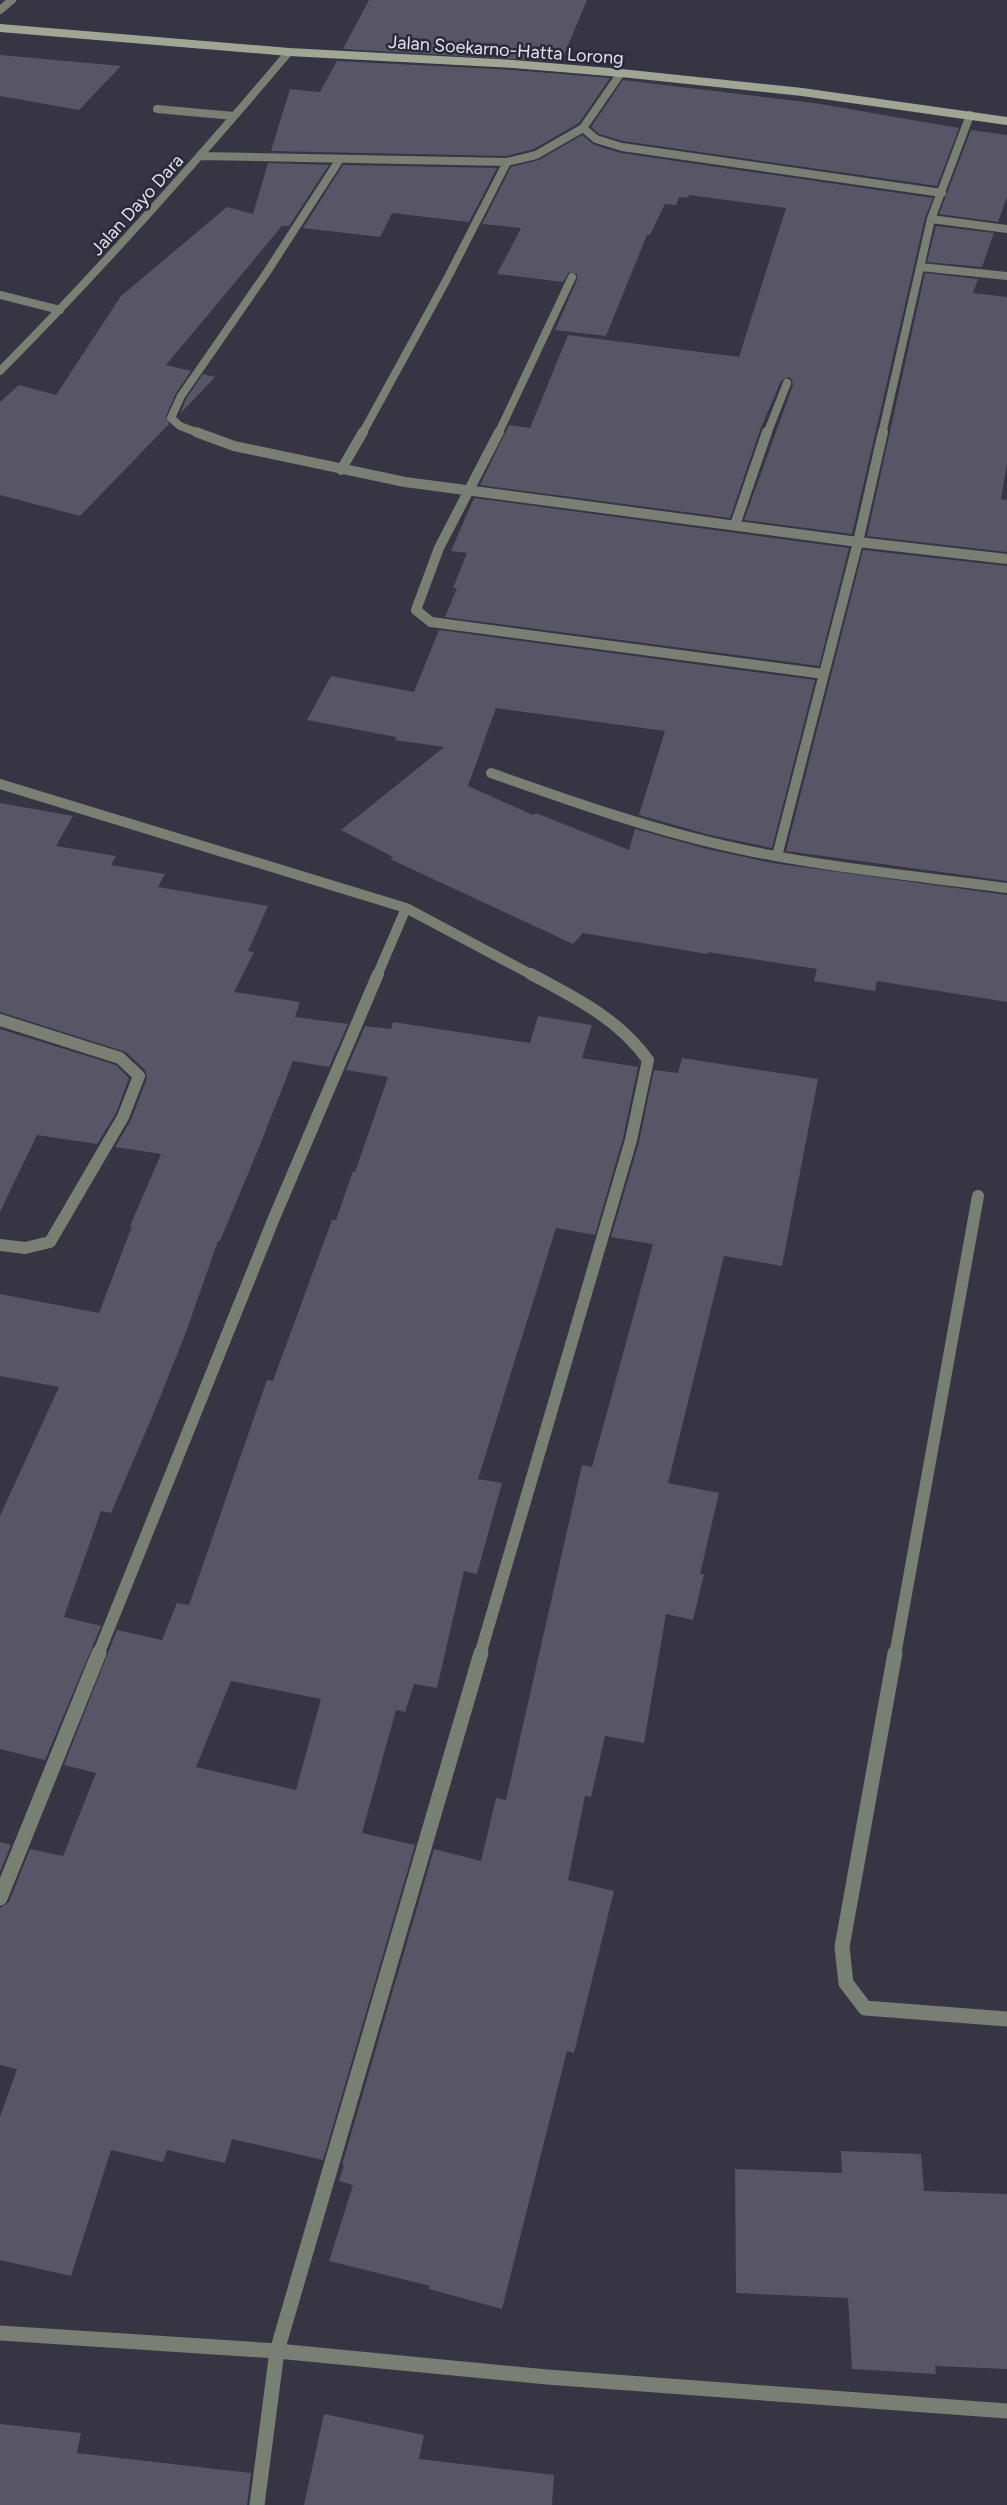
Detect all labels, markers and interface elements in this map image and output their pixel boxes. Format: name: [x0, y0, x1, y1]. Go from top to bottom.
street label: Jalan Soekarno-Hatta Lorong: [388, 31, 624, 69]
street label: Jalan Dayo Dara: [86, 150, 188, 260]

